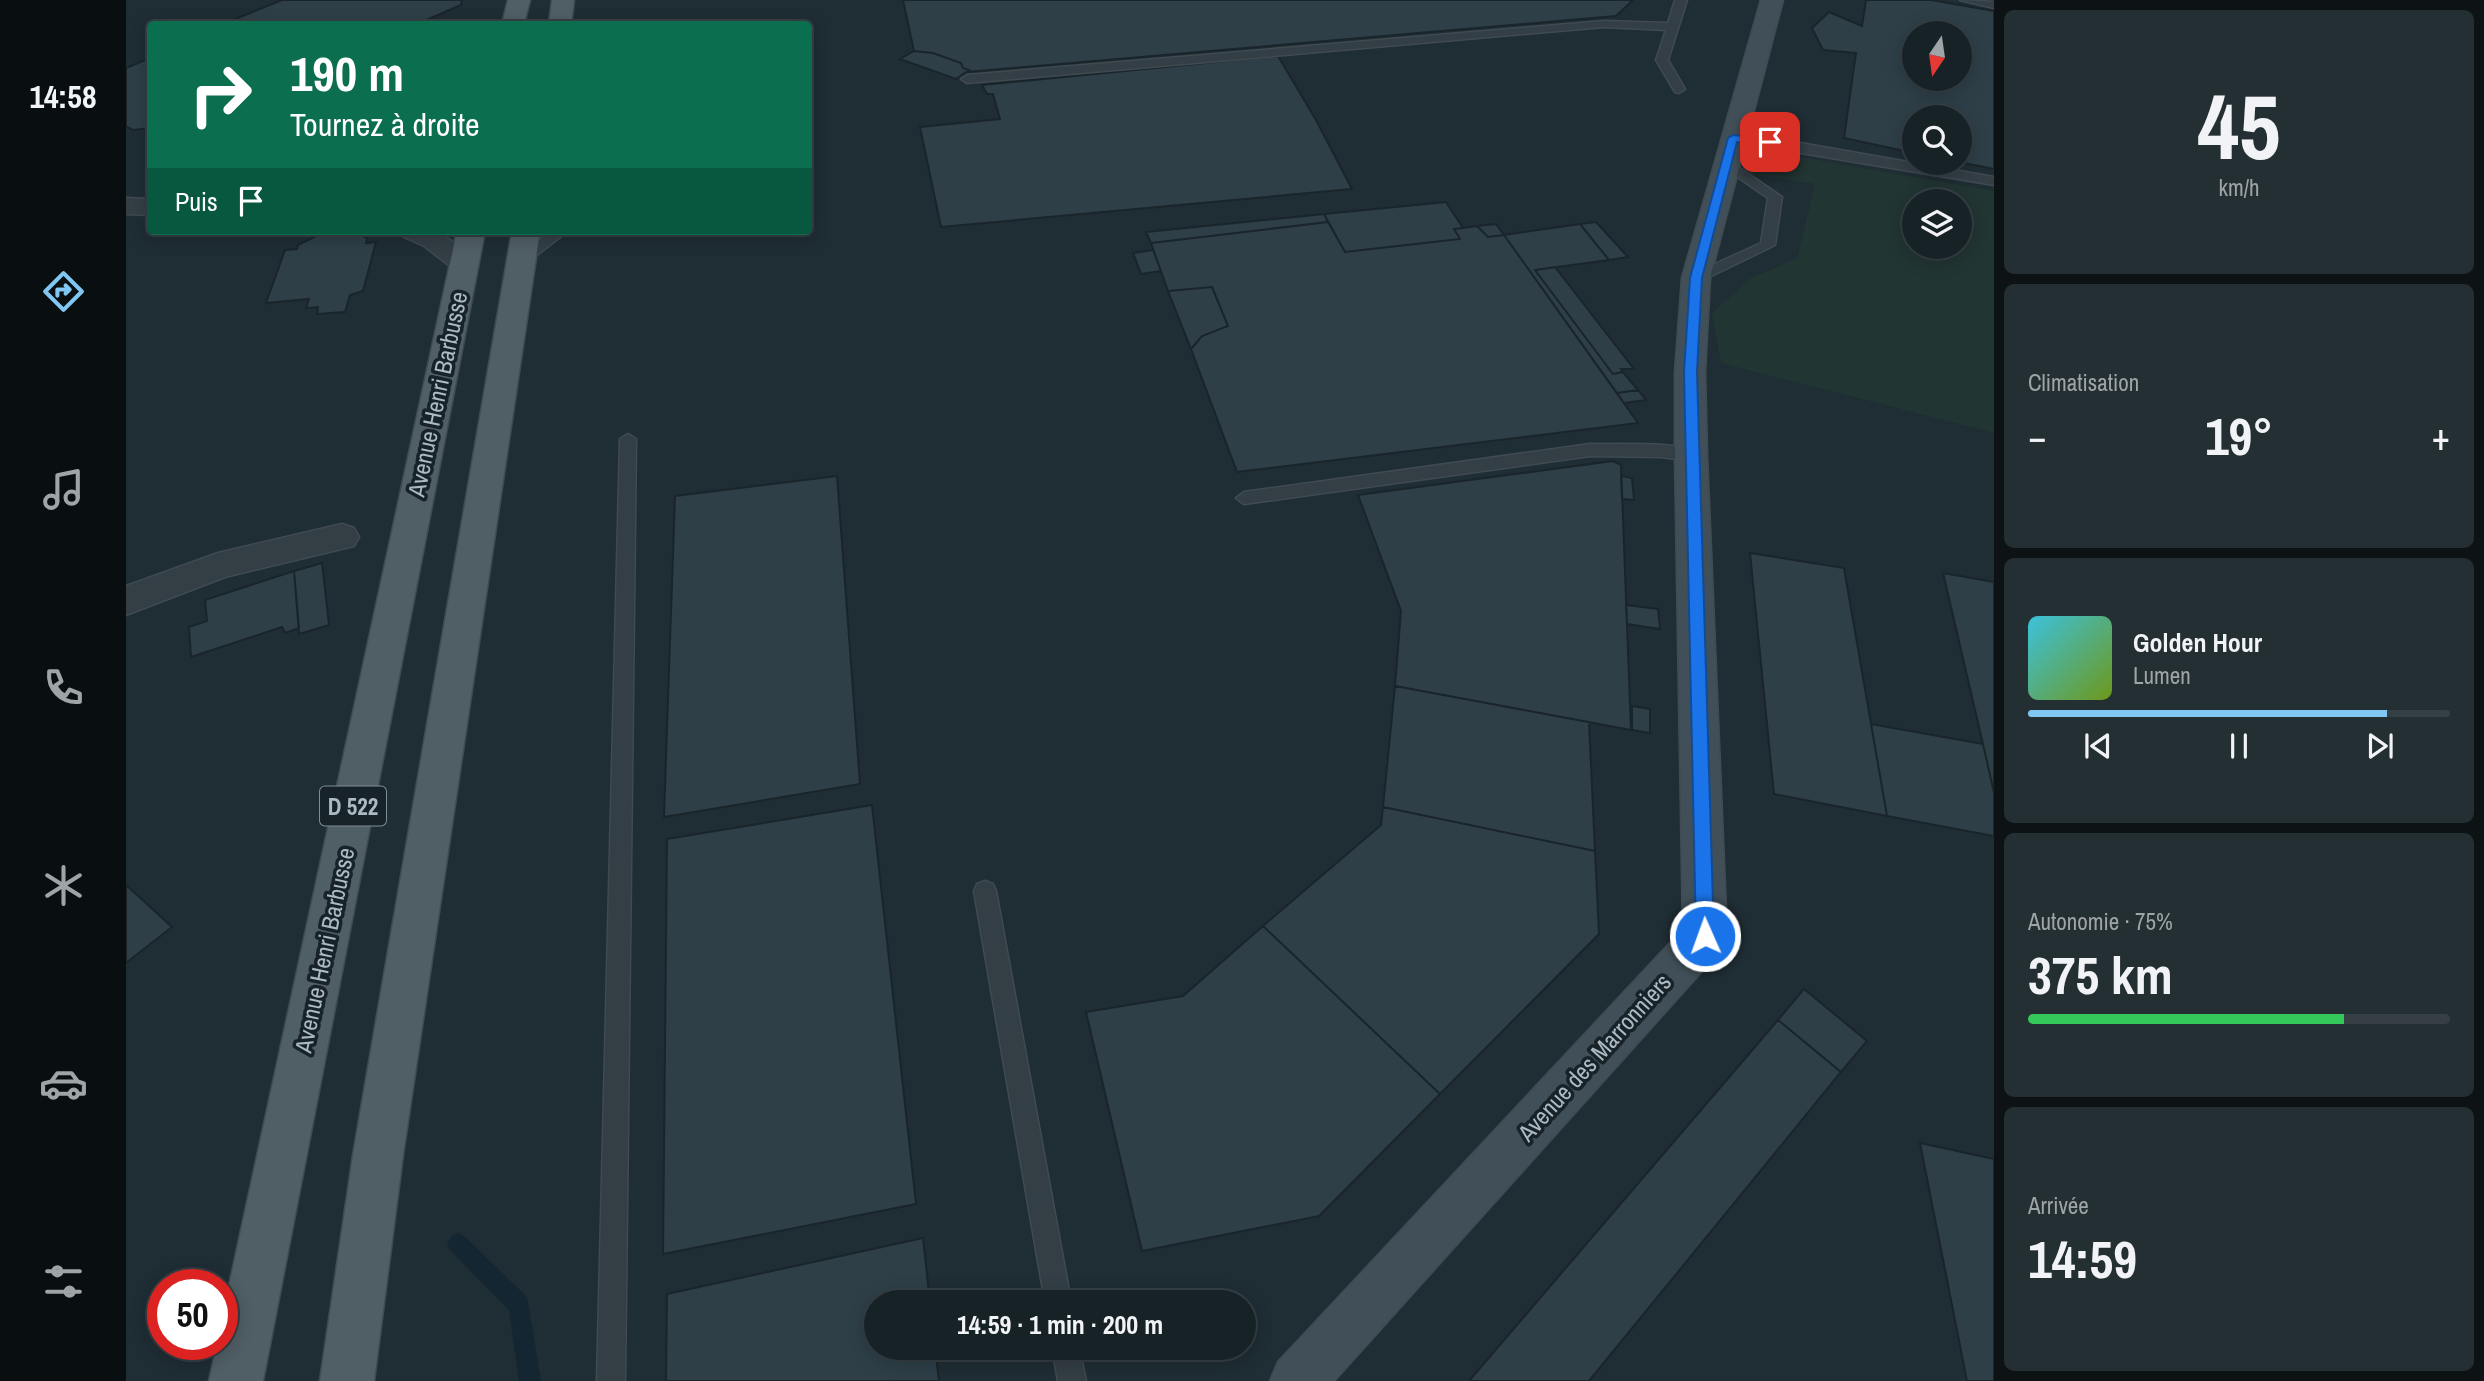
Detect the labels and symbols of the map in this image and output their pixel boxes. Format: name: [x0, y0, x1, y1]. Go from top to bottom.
north arrow: [1902, 21, 1972, 91]
pin: [1740, 112, 1800, 172]
street label: Avenue Henri Barbusse: [399, 289, 474, 500]
road number: D 522: [320, 786, 386, 826]
street label: Avenue Henri Barbusse: [286, 845, 361, 1056]
position arrow: [1668, 899, 1742, 973]
street label: Avenue des Marronniers: [1509, 966, 1678, 1148]
speed limit sign: 50: [147, 1269, 238, 1360]

